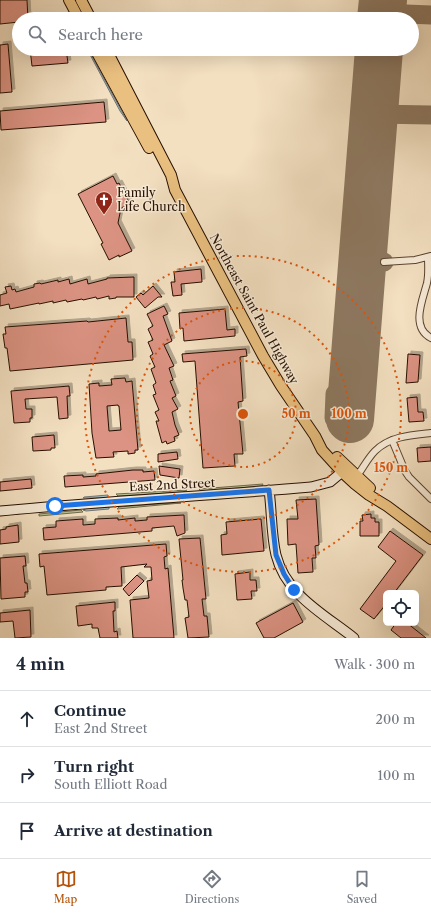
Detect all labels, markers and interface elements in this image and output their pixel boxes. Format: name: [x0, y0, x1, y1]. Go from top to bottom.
search box: [12, 12, 419, 56]
icon: search: [26, 23, 48, 45]
text: Search here: [58, 25, 143, 44]
place label: Family Life Church: [117, 185, 186, 214]
church icon: Family Life Church: [94, 190, 114, 215]
street label: Northeast Saint Paul Highway: [207, 231, 302, 387]
text: 50 m: [281, 406, 311, 421]
text: 100 m: [331, 406, 367, 421]
centre of rings: [236, 407, 250, 421]
text: 150 m: [374, 460, 408, 475]
street label: East 2nd Street: [129, 475, 216, 494]
route start: [46, 497, 64, 515]
route end: [285, 581, 303, 599]
map controls: [383, 590, 419, 626]
button: locate: [383, 590, 419, 626]
text: 4 min: [16, 654, 65, 674]
text: Walk · 300 m: [334, 656, 415, 672]
text: Continue: [54, 701, 126, 720]
icon: ahead: [16, 708, 38, 730]
text: 200 m: [375, 711, 415, 727]
text: East 2nd Street: [54, 720, 147, 736]
text: Turn right: [54, 757, 134, 776]
icon: right: [16, 764, 38, 786]
text: 100 m: [377, 767, 415, 783]
text: South Elliott Road: [54, 776, 167, 792]
icon: arrive: [16, 820, 38, 842]
text: Arrive at destination: [54, 821, 213, 840]
tab: Map: [54, 868, 77, 906]
tab: Directions: [185, 868, 239, 906]
tab: Saved: [347, 868, 377, 906]

